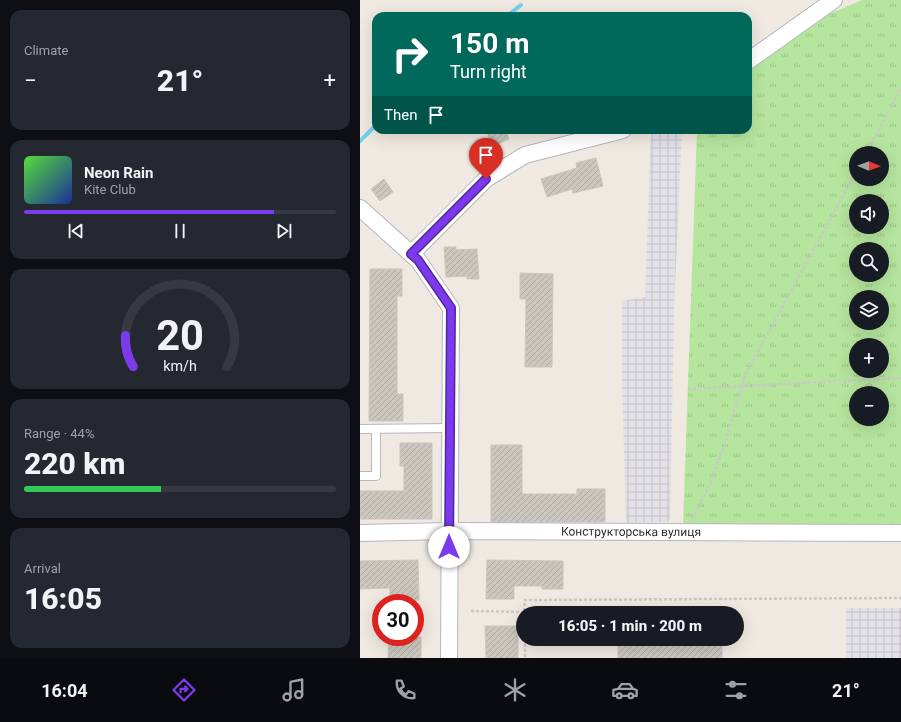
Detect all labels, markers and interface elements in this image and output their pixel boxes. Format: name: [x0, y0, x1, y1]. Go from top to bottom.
text: 150 m: [450, 27, 529, 60]
icon: right: [384, 28, 436, 80]
text: Climate: [24, 43, 68, 58]
text: Turn right: [450, 61, 527, 82]
text: 21°: [157, 63, 203, 98]
text: −: [24, 68, 37, 93]
text: +: [324, 68, 336, 93]
icon: arrive: [425, 104, 447, 126]
text: Then: [384, 106, 417, 124]
pin: [469, 138, 503, 179]
icon: arrive: [475, 144, 497, 166]
north arrow: [849, 146, 889, 186]
map controls: [849, 146, 889, 426]
text: Neon Rain: [84, 164, 153, 182]
text: Kite Club: [84, 182, 136, 197]
button: sound: [849, 194, 889, 234]
icon: previous: [65, 220, 87, 242]
icon: pause: [169, 220, 191, 242]
icon: next: [273, 220, 295, 242]
button: search: [849, 242, 889, 282]
button: layers: [849, 290, 889, 330]
text: 20: [156, 311, 204, 360]
button: +: [849, 338, 889, 378]
text: km/h: [163, 358, 197, 374]
button: −: [849, 386, 889, 426]
text: Range · 44%: [24, 426, 94, 441]
text: 220 km: [24, 446, 126, 481]
street label: Конструкторська вулиця: [561, 524, 701, 539]
position arrow: [428, 526, 470, 568]
text: Arrival: [24, 561, 61, 576]
text: 16:05: [24, 581, 102, 616]
speed limit sign: 30: [372, 594, 424, 646]
text: 16:05 · 1 min · 200 m: [558, 617, 702, 635]
icon: directions: [170, 676, 198, 704]
icon: music: [280, 676, 308, 704]
icon: phone: [391, 676, 419, 704]
icon: climate: [501, 676, 529, 704]
icon: car: [611, 676, 639, 704]
icon: filters: [722, 676, 750, 704]
text: 16:04: [41, 680, 88, 701]
text: 21°: [832, 680, 860, 701]

